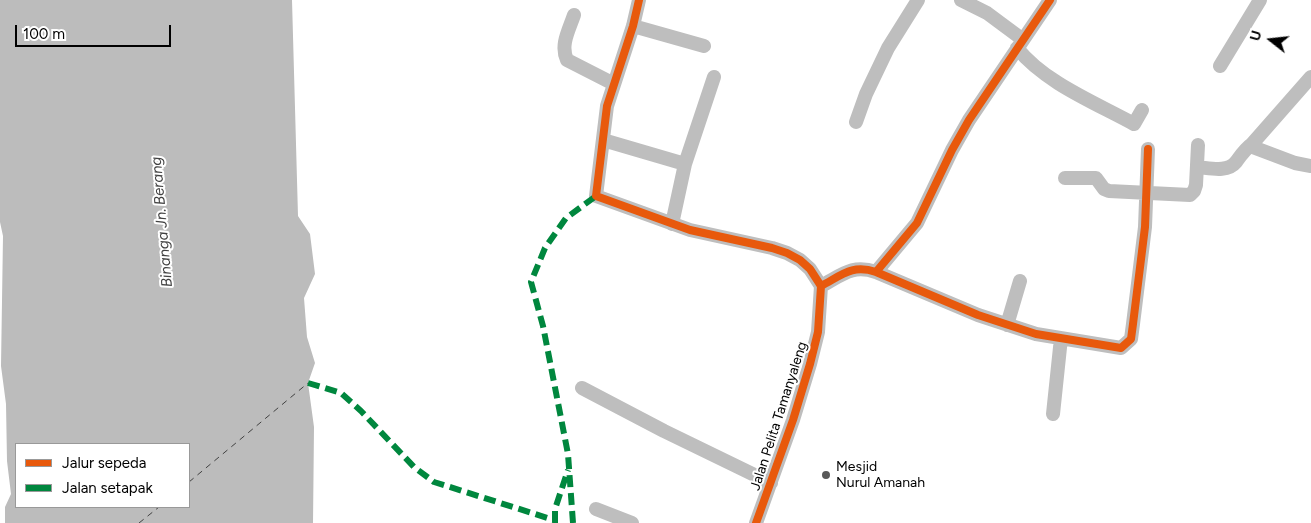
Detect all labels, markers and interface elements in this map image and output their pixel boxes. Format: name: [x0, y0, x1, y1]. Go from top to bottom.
scale bar: [18, 15, 174, 47]
north arrow: [1246, 15, 1296, 65]
text: 100 m: [23, 25, 65, 43]
text: U: [1247, 29, 1266, 43]
water label: Binanga Jn. Berang: [147, 156, 177, 288]
street label: Jalan Pelita Tamanyaleng: [747, 339, 811, 493]
legend: [15, 443, 190, 508]
text: Jalur sepeda: [62, 454, 147, 472]
place label: Mesjid Nurul Amanah: [836, 459, 925, 492]
marker: Mesjid Nurul Amanah: [820, 469, 832, 481]
text: Jalan setapak: [62, 479, 153, 497]

